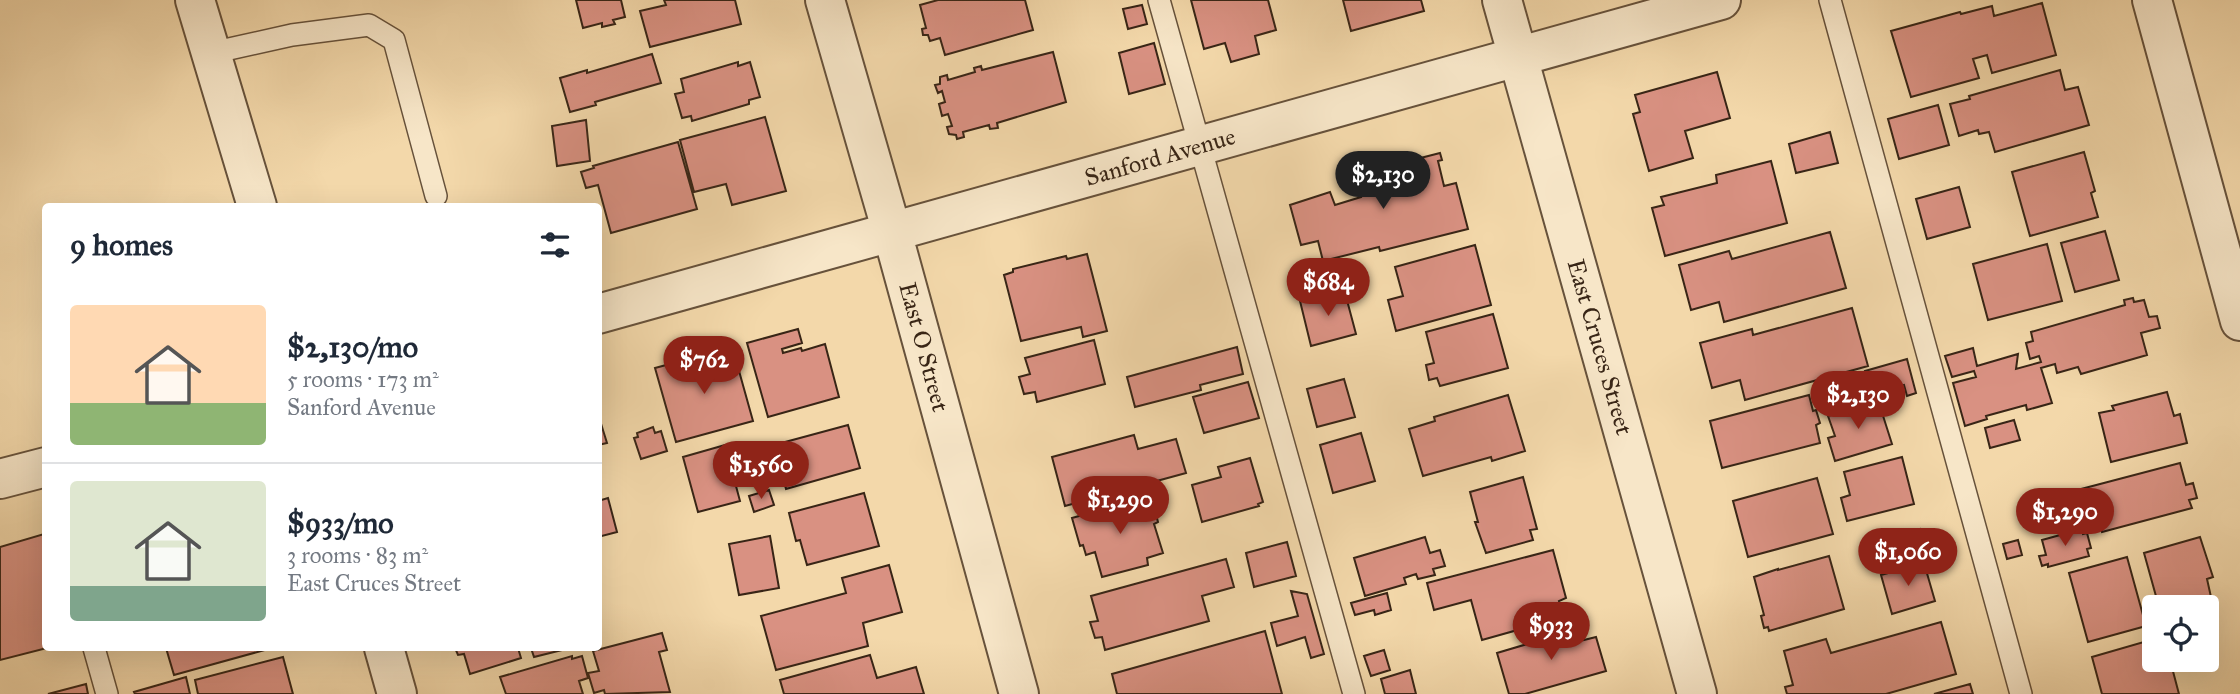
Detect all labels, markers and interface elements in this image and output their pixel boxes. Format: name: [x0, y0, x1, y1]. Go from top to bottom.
street label: Sanford Avenue: [1081, 121, 1239, 193]
pin: $2,130: [1326, 152, 1440, 211]
text: $2,130: [1351, 160, 1415, 188]
icon: filters: [536, 226, 574, 264]
text: 9 homes: [70, 227, 173, 263]
street label: East Cruces Street: [1561, 256, 1640, 439]
pin: $684: [1287, 258, 1369, 318]
text: $684: [1303, 267, 1353, 295]
street label: East O Street: [892, 279, 956, 416]
text: $2,130/mo: [287, 329, 418, 365]
icon: home: [126, 333, 210, 417]
pin: $762: [663, 336, 745, 396]
text: $762: [679, 345, 729, 373]
text: 5 rooms · 173 m²: [287, 365, 439, 393]
pin: $2,130: [1801, 372, 1915, 431]
text: $2,130: [1826, 380, 1890, 408]
text: Sanford Avenue: [287, 393, 436, 421]
pin: $1,560: [704, 442, 818, 501]
text: $1,560: [729, 450, 793, 478]
pin: $1,290: [1063, 476, 1177, 536]
text: $1,290: [1087, 485, 1153, 513]
pin: $1,290: [2008, 489, 2122, 548]
text: $1,290: [2032, 497, 2098, 525]
text: $933/mo: [287, 505, 394, 541]
icon: home: [126, 509, 210, 593]
pin: $1,060: [1851, 528, 1965, 588]
text: $1,060: [1874, 537, 1942, 565]
text: 3 rooms · 83 m²: [287, 541, 428, 569]
text: East Cruces Street: [287, 569, 461, 597]
map controls: [2142, 595, 2219, 672]
button: locate: [2142, 595, 2219, 672]
pin: $933: [1510, 602, 1592, 662]
text: $933: [1529, 611, 1573, 639]

